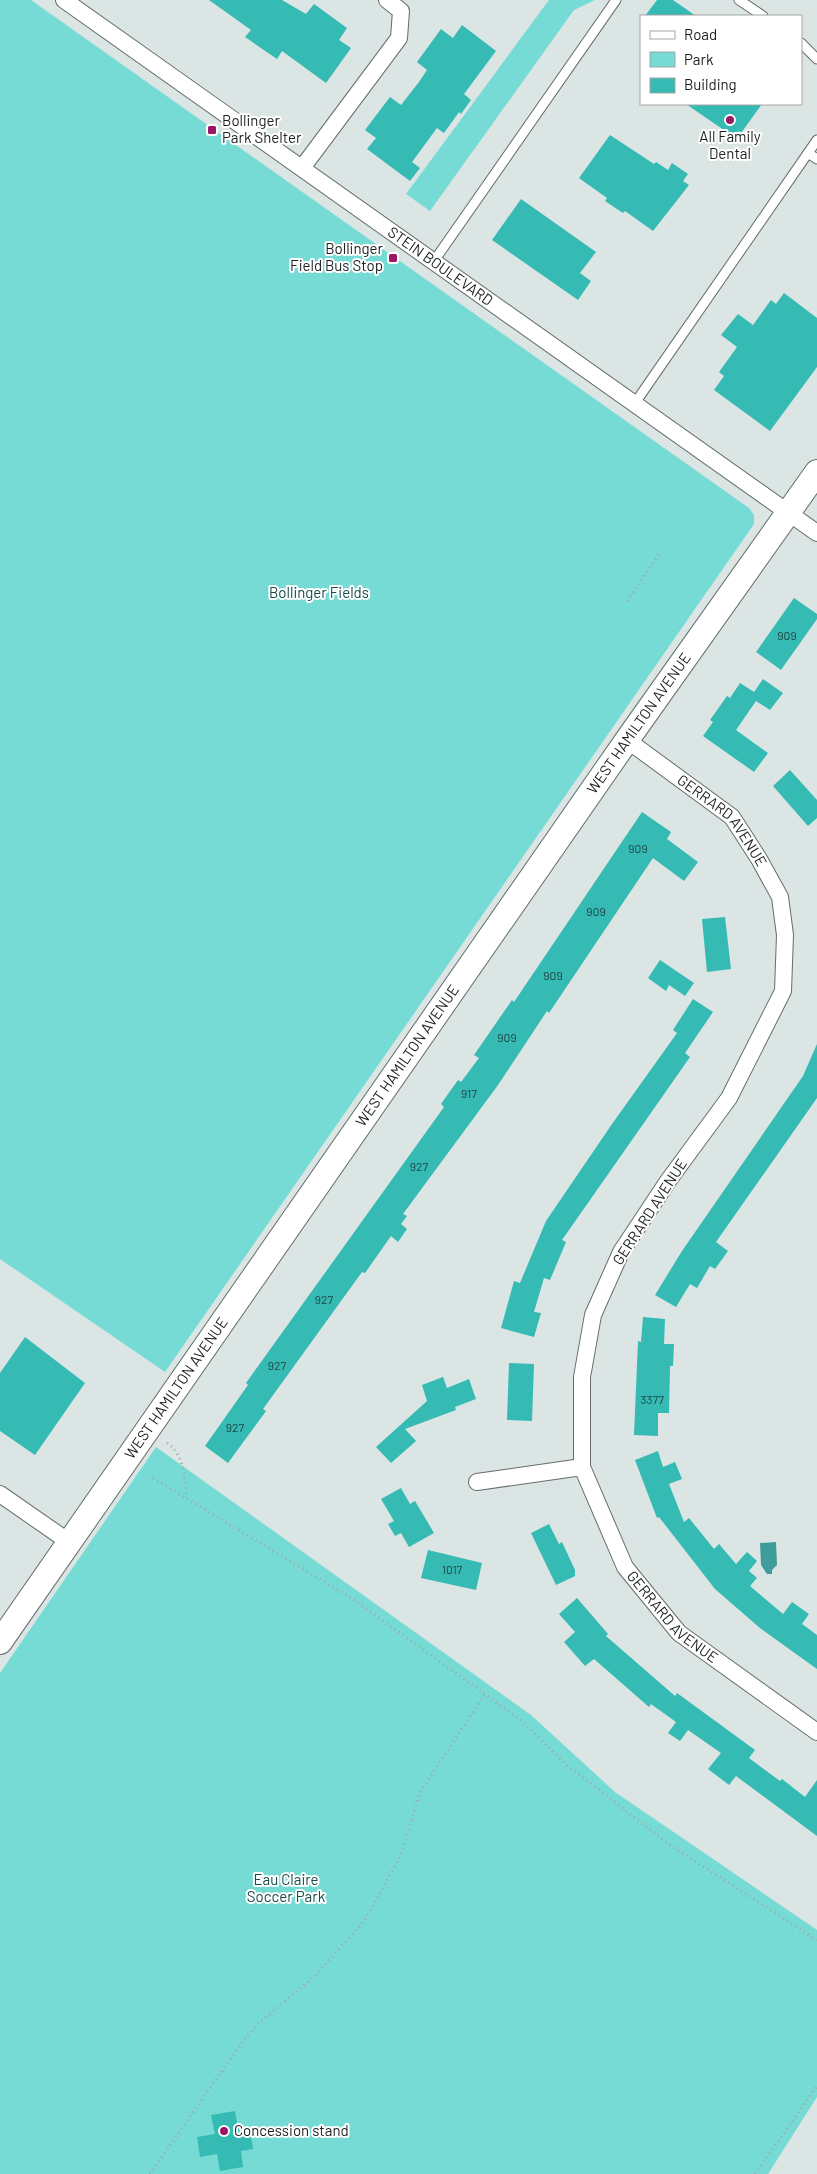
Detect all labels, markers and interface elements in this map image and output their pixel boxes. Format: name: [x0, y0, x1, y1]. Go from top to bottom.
legend: [640, 15, 802, 105]
text: Road: [684, 25, 717, 43]
text: Park: [684, 50, 714, 68]
text: Building: [684, 75, 737, 93]
place label: Bollinger Park Shelter: [222, 111, 302, 146]
marker: All Family Dental: [724, 114, 736, 126]
marker: Bollinger Park Shelter: [206, 124, 218, 136]
place label: All Family Dental: [699, 127, 761, 162]
street label: STEIN BOULEVARD: [385, 222, 497, 309]
place label: Bollinger Field Bus Stop: [290, 239, 384, 274]
marker: Bollinger Field Bus Stop: [387, 252, 399, 264]
park label: Bollinger Fields: [269, 583, 369, 601]
house number: 909: [777, 628, 797, 642]
street label: WEST HAMILTON AVENUE: [582, 649, 694, 797]
street label: GERRARD AVENUE: [674, 770, 771, 869]
house number: 909: [628, 841, 648, 855]
house number: 909: [586, 904, 606, 918]
house number: 909: [543, 968, 563, 982]
street label: WEST HAMILTON AVENUE: [351, 981, 462, 1129]
house number: 909: [497, 1030, 517, 1044]
house number: 917: [461, 1086, 477, 1100]
street label: GERRARD AVENUE: [608, 1155, 690, 1268]
house number: 927: [410, 1159, 428, 1173]
house number: 927: [315, 1292, 333, 1306]
street label: WEST HAMILTON AVENUE: [120, 1313, 231, 1462]
house number: 927: [268, 1358, 286, 1372]
house number: 3377: [640, 1392, 664, 1406]
house number: 927: [226, 1420, 244, 1434]
house number: 1017: [442, 1562, 463, 1576]
street label: GERRARD AVENUE: [624, 1567, 722, 1666]
park label: Eau Claire Soccer Park: [247, 1870, 326, 1905]
place label: Concession stand: [234, 2121, 349, 2139]
marker: Concession stand: [218, 2125, 230, 2137]

